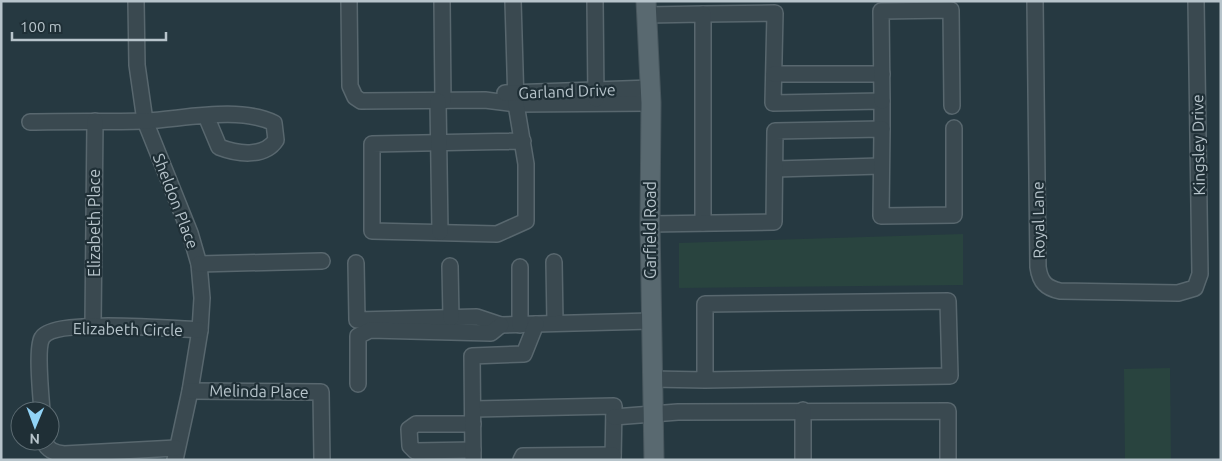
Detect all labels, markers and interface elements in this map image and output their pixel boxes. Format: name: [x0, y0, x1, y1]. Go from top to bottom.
scale bar: [12, 10, 166, 42]
text: 100 m: [20, 18, 62, 35]
street label: Garland Drive: [518, 80, 616, 102]
street label: Kingsley Drive: [1188, 94, 1208, 196]
street label: Sheldon Place: [150, 151, 202, 251]
street label: Elizabeth Place: [85, 169, 103, 277]
street label: Garfield Road: [641, 181, 659, 279]
street label: Royal Lane: [1028, 181, 1048, 259]
street label: Elizabeth Circle: [73, 319, 183, 339]
street label: Melinda Place: [209, 381, 309, 401]
north arrow: [10, 401, 60, 451]
text: N: [29, 431, 40, 447]

